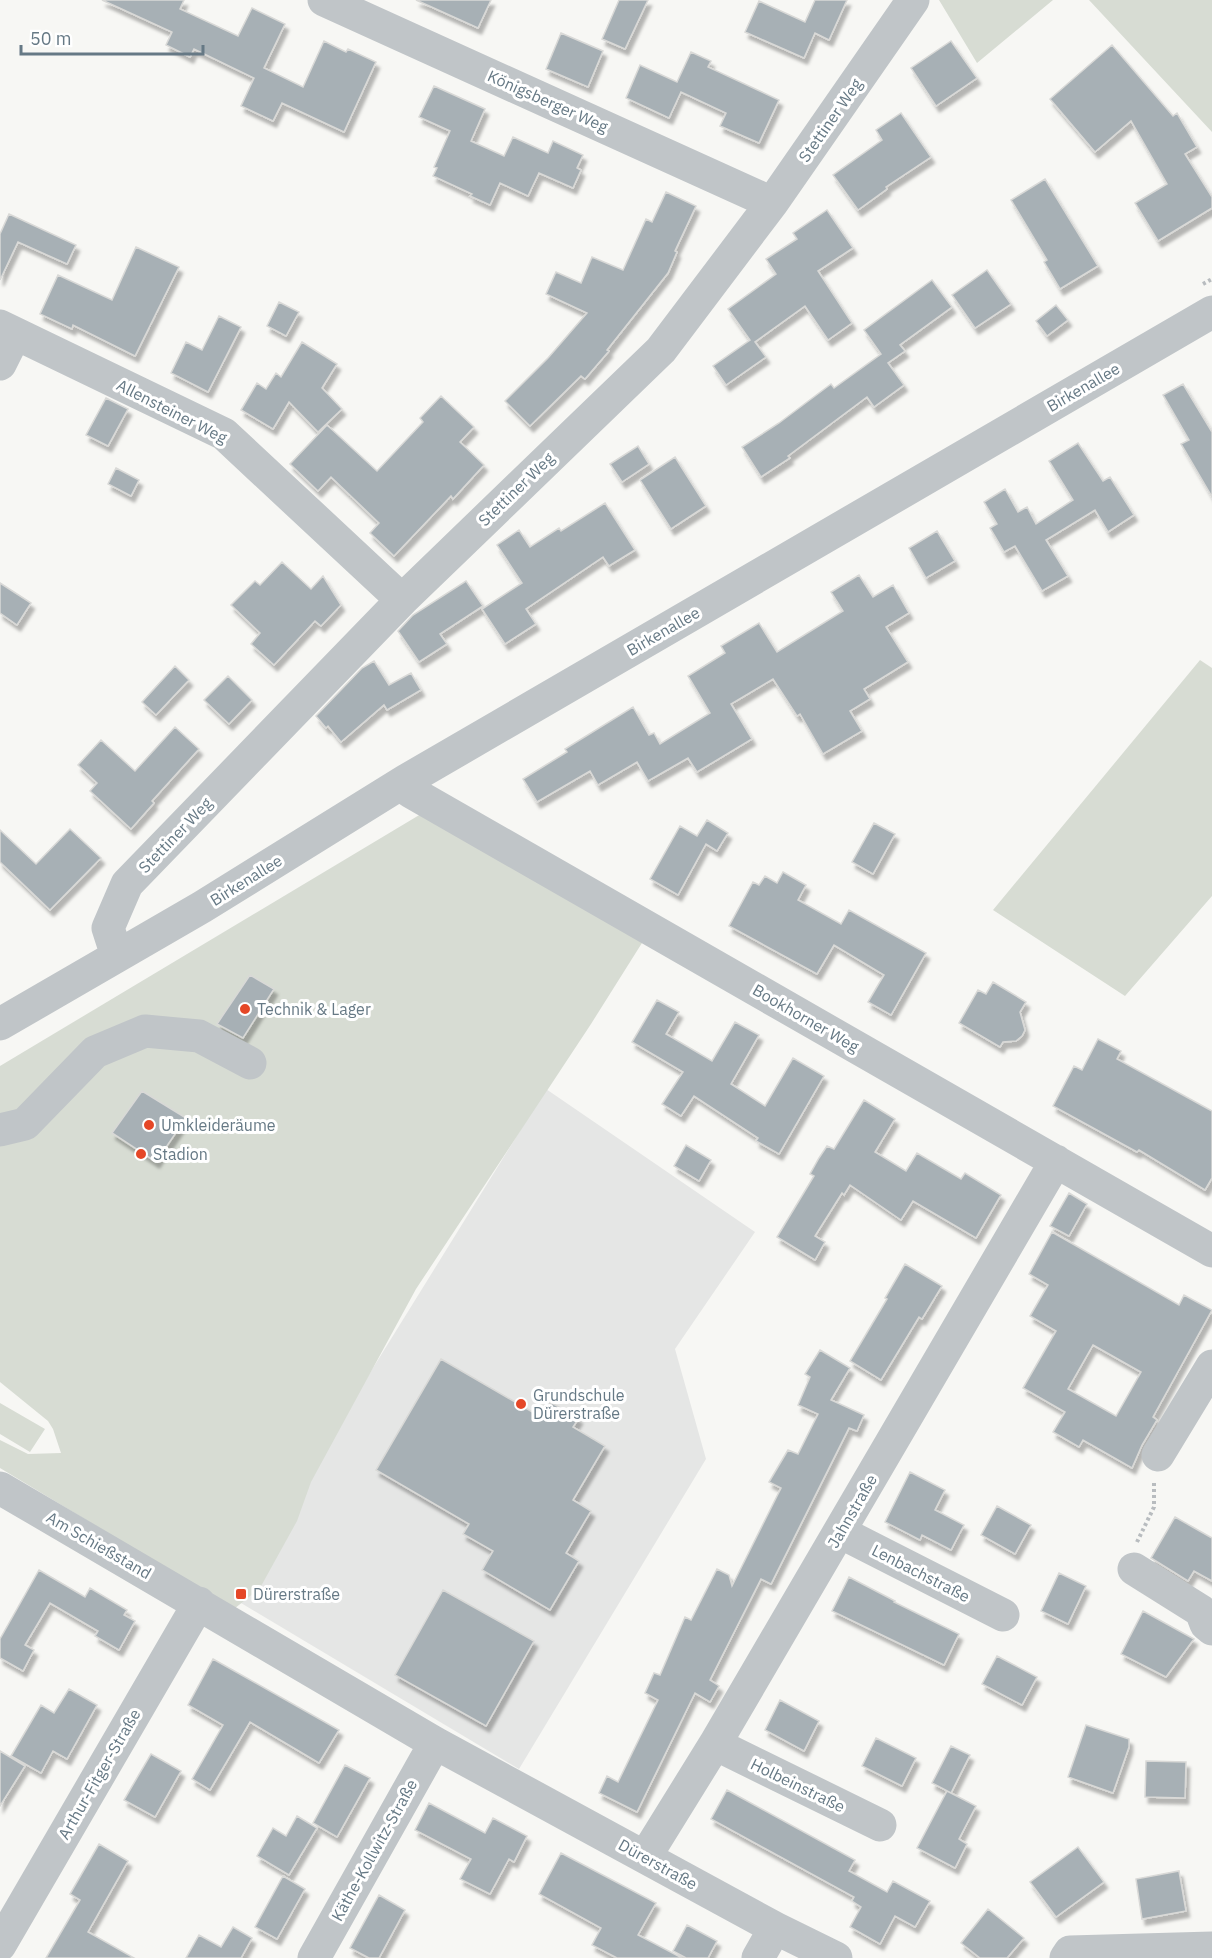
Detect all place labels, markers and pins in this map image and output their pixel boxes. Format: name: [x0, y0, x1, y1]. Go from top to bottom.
place label: Technik & Lager: [257, 999, 371, 1019]
marker: Technik & Lager: [238, 1002, 252, 1016]
place label: Umkleideräume: [161, 1115, 276, 1135]
marker: Umkleideräume: [142, 1118, 156, 1132]
place label: Stadion: [153, 1144, 208, 1164]
marker: Stadion: [134, 1147, 148, 1161]
place label: Grundschule Dürerstraße: [533, 1385, 625, 1423]
marker: Grundschule Dürerstraße: [514, 1397, 528, 1411]
place label: Dürerstraße: [253, 1584, 340, 1604]
marker: Dürerstraße: [234, 1587, 248, 1601]

